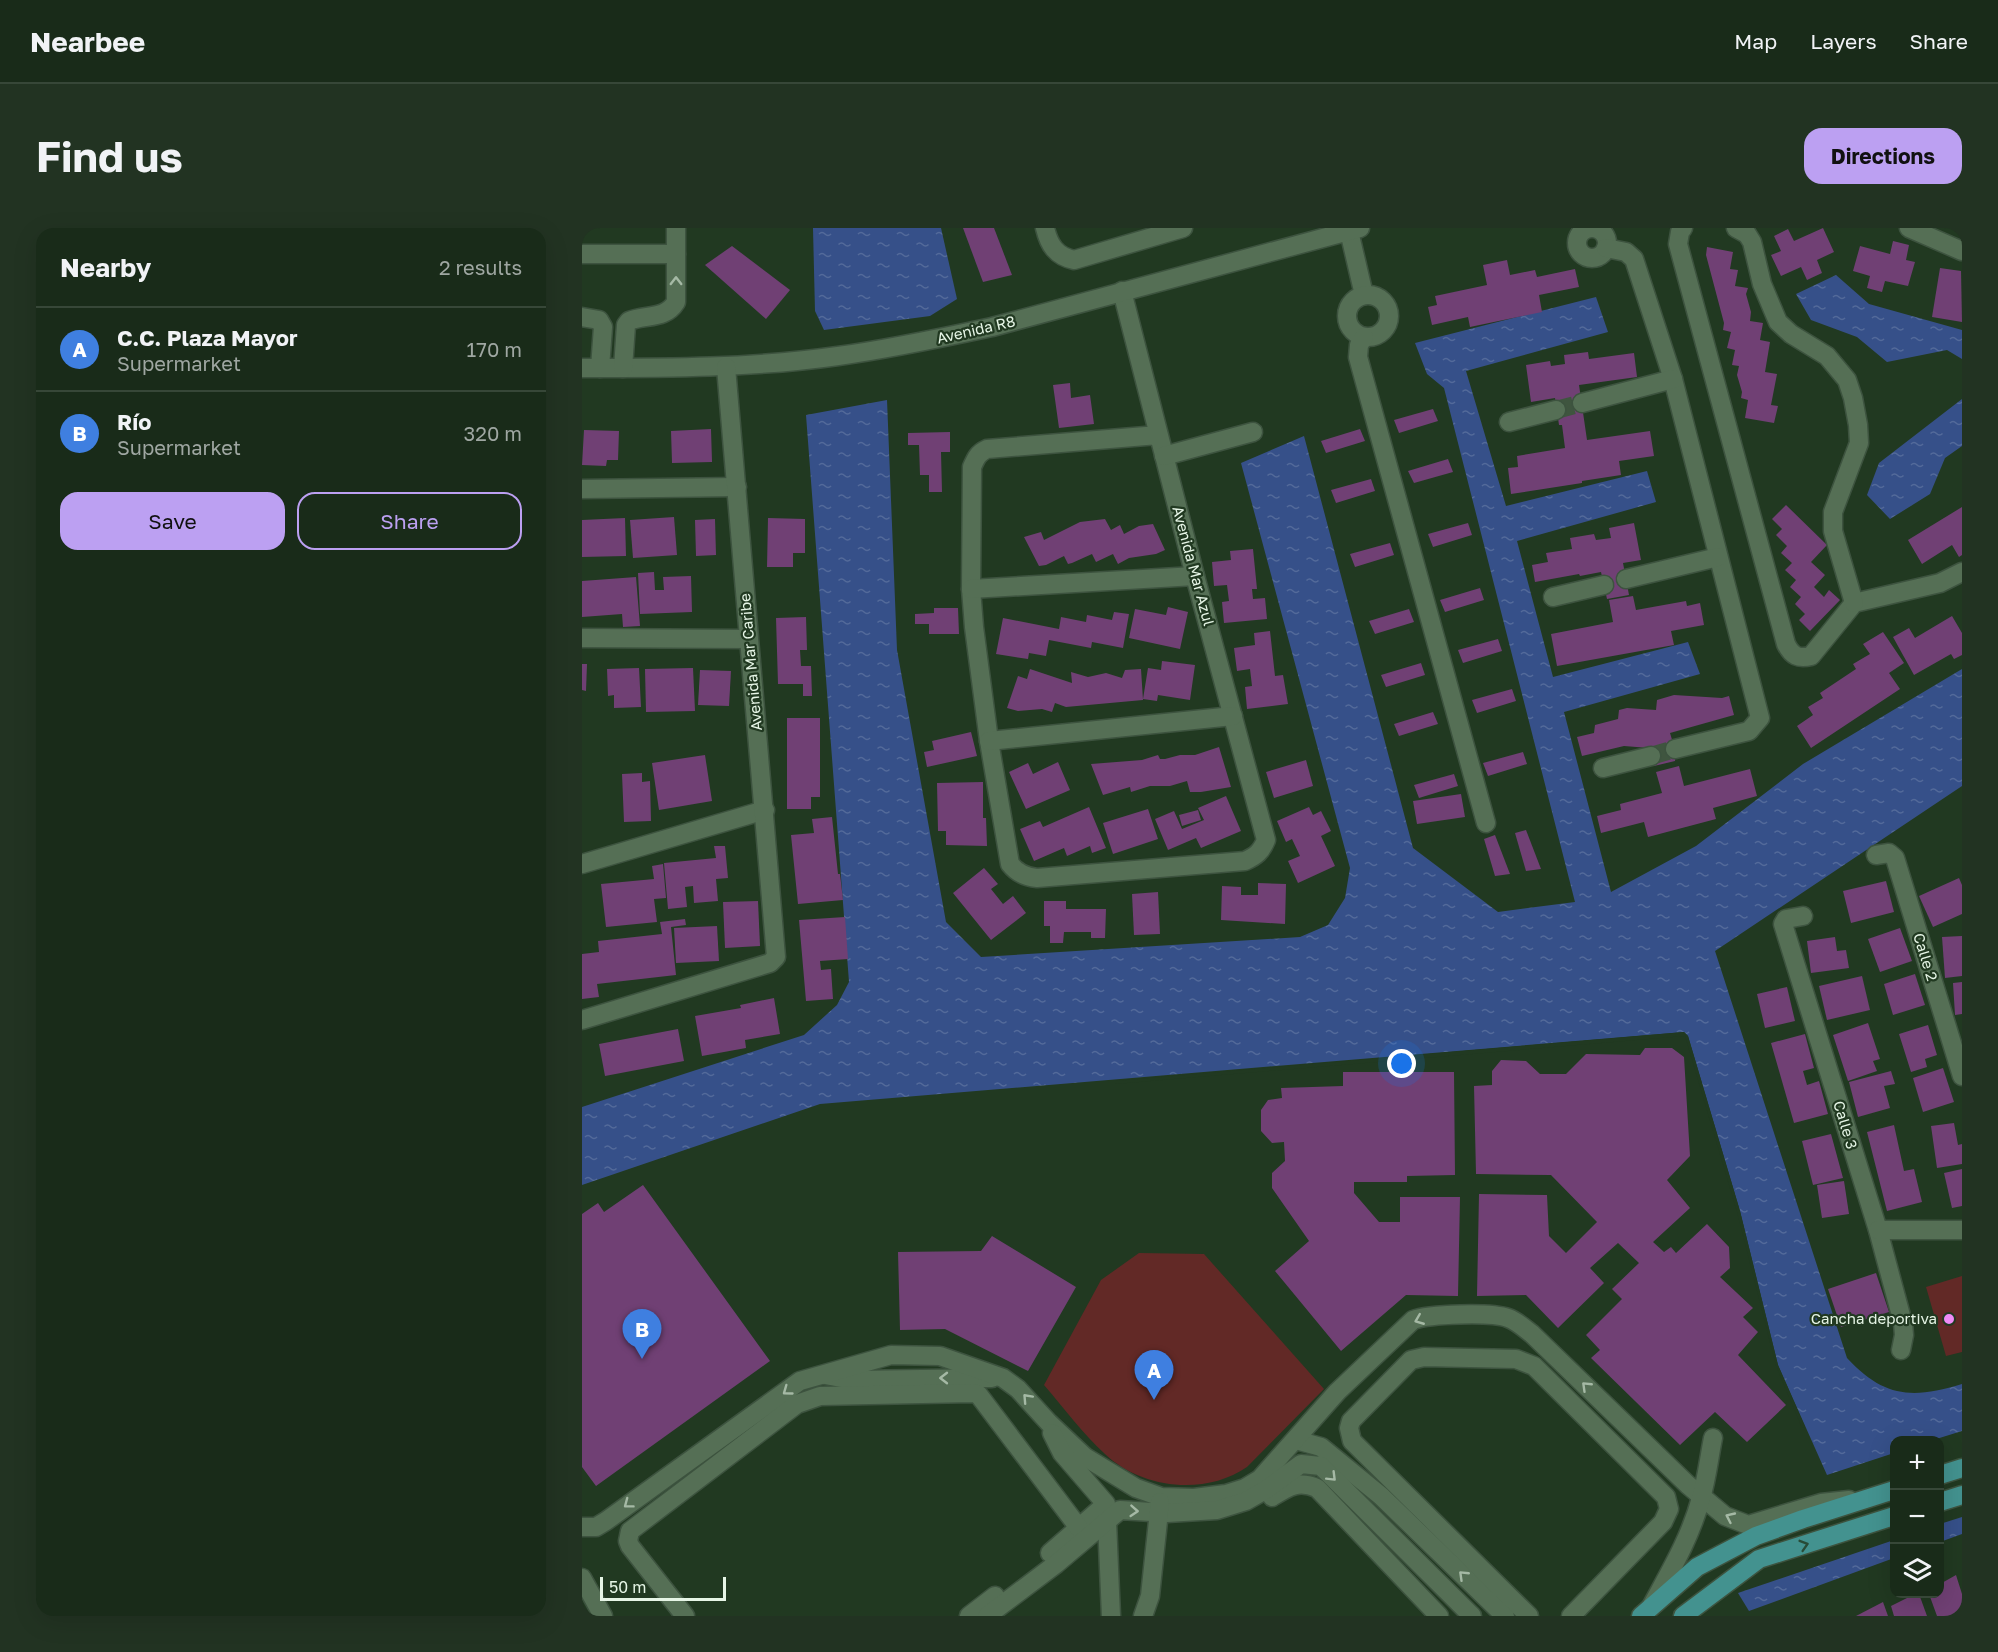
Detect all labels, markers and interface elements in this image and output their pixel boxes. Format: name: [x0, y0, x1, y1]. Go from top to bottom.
text: Nearbee: [30, 25, 145, 58]
text: Map: [1734, 28, 1777, 54]
text: Layers: [1810, 28, 1877, 54]
text: Share: [1910, 28, 1968, 54]
button: Directions: [1804, 128, 1962, 184]
text: Find us: [36, 131, 183, 181]
text: Nearby: [60, 252, 151, 283]
text: 2 results: [439, 255, 522, 279]
one-way arrow: [670, 276, 682, 285]
street label: Avenida R8: [935, 311, 1017, 347]
text: C.C. Plaza Mayor: [117, 324, 298, 351]
text: A: [72, 337, 87, 361]
text: 170 m: [467, 337, 522, 361]
text: Supermarket: [117, 351, 241, 375]
text: Río: [117, 408, 152, 435]
text: B: [72, 421, 87, 445]
text: 320 m: [464, 421, 522, 445]
text: Supermarket: [117, 435, 241, 459]
button: Save: [60, 492, 285, 550]
button: Share: [297, 492, 522, 550]
street label: Avenida Mar Azul: [1169, 504, 1219, 628]
street label: Avenida Mar Caribe: [735, 592, 765, 732]
street label: Calle 2: [1910, 931, 1942, 983]
your location: [1387, 1049, 1416, 1078]
street label: Calle 3: [1830, 1098, 1862, 1151]
place label: Cancha deportiva: [1811, 1309, 1937, 1327]
pin: B: [622, 1310, 662, 1359]
marker: Cancha deportiva: [1942, 1312, 1956, 1326]
one-way arrow: [1414, 1313, 1425, 1325]
pin: A: [1134, 1350, 1174, 1400]
one-way arrow: [940, 1372, 949, 1384]
one-way arrow: [782, 1383, 793, 1394]
one-way arrow: [1583, 1383, 1594, 1394]
one-way arrow: [1023, 1394, 1034, 1405]
map controls: [1890, 1436, 1944, 1598]
button: +: [1890, 1436, 1944, 1490]
one-way arrow: [1324, 1470, 1335, 1481]
button: −: [1890, 1490, 1944, 1544]
one-way arrow: [624, 1497, 635, 1508]
one-way arrow: [1130, 1504, 1139, 1517]
one-way arrow: [1725, 1513, 1736, 1525]
one-way arrow: [1798, 1540, 1809, 1552]
button: layers: [1890, 1544, 1944, 1598]
one-way arrow: [1459, 1572, 1470, 1583]
scale bar: [600, 1574, 726, 1602]
text: 50 m: [609, 1577, 646, 1597]

